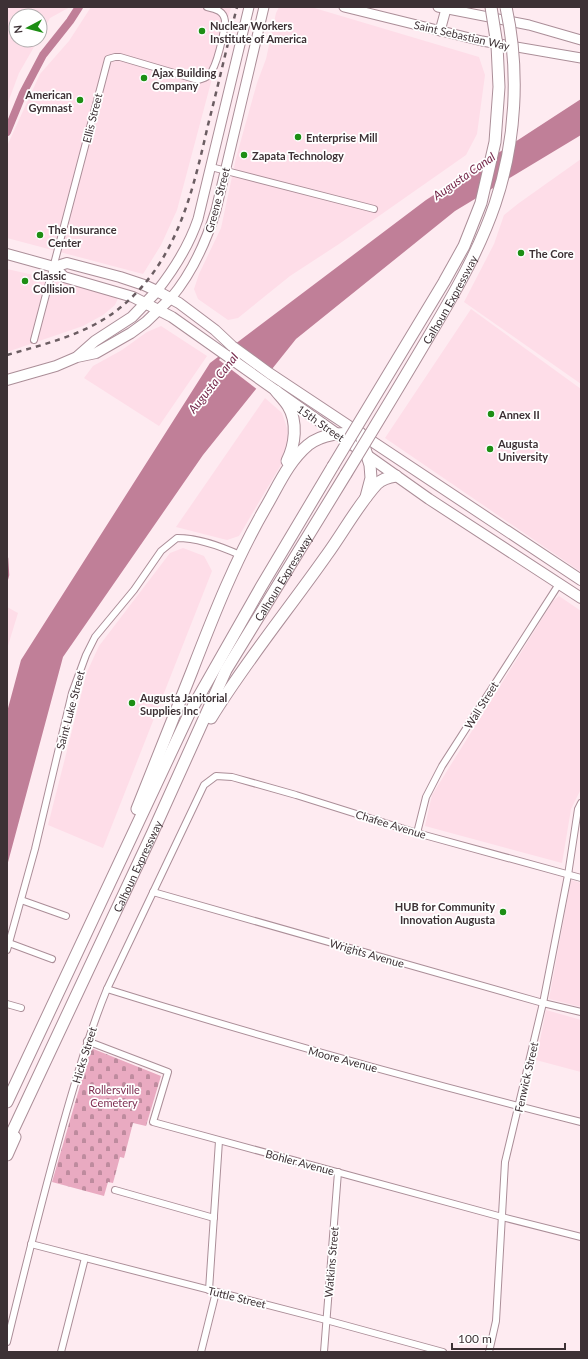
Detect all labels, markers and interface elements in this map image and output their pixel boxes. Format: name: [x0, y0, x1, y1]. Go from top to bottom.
north arrow: [8, 8, 48, 48]
street label: Saint Sebastian Way: [413, 18, 511, 52]
place label: Nuclear Workers Institute of America: [210, 19, 307, 45]
text: N: [11, 24, 25, 34]
marker: Nuclear Workers Institute of America: [197, 26, 207, 36]
place label: Ajax Building Company: [151, 66, 217, 92]
marker: Ajax Building Company: [139, 73, 149, 83]
place label: American Gymnast: [24, 88, 73, 114]
street label: Ellis Street: [80, 92, 104, 144]
marker: American Gymnast: [75, 95, 85, 105]
place label: Enterprise Mill: [306, 131, 378, 144]
marker: Enterprise Mill: [293, 132, 303, 142]
place label: Zapata Technology: [252, 149, 344, 162]
water label: Augusta Canal: [429, 149, 498, 204]
marker: Zapata Technology: [239, 150, 249, 160]
street label: Greene Street: [202, 166, 232, 234]
place label: The Insurance Center: [48, 223, 117, 249]
marker: The Insurance Center: [35, 230, 45, 240]
place label: The Core: [529, 247, 574, 260]
marker: The Core: [516, 248, 526, 258]
street label: Calhoun Expressway: [419, 253, 479, 346]
place label: Classic Collision: [33, 269, 75, 295]
marker: Classic Collision: [20, 276, 30, 286]
water label: Augusta Canal: [184, 350, 241, 417]
street label: 15th Street: [295, 402, 347, 444]
place label: Annex II: [498, 408, 540, 421]
marker: Annex II: [486, 409, 496, 419]
place label: Augusta University: [497, 437, 548, 463]
marker: Augusta University: [485, 444, 495, 454]
street label: Calhoun Expressway: [251, 531, 315, 623]
street label: Saint Luke Street: [53, 669, 87, 751]
street label: Wall Street: [461, 679, 501, 731]
place label: Augusta Janitorial Supplies Inc: [139, 691, 228, 717]
marker: Augusta Janitorial Supplies Inc: [127, 698, 137, 708]
street label: Chafee Avenue: [354, 807, 428, 841]
street label: Calhoun Expressway: [110, 818, 164, 914]
place label: HUB for Community Innovation Augusta: [395, 900, 495, 926]
marker: HUB for Community Innovation Augusta: [498, 907, 508, 917]
street label: Wrights Avenue: [328, 936, 406, 970]
street label: Hicks Street: [69, 1025, 99, 1085]
street label: Fenwick Street: [512, 1041, 540, 1113]
street label: Moore Avenue: [307, 1044, 379, 1075]
park label: Rollersville Cemetery: [88, 1083, 140, 1109]
street label: Bohler Avenue: [264, 1147, 336, 1177]
street label: Watkins Street: [321, 1226, 341, 1298]
street label: Tuttle Street: [207, 1284, 267, 1310]
scale bar: [452, 1325, 565, 1351]
text: 100 m: [458, 1331, 492, 1346]

